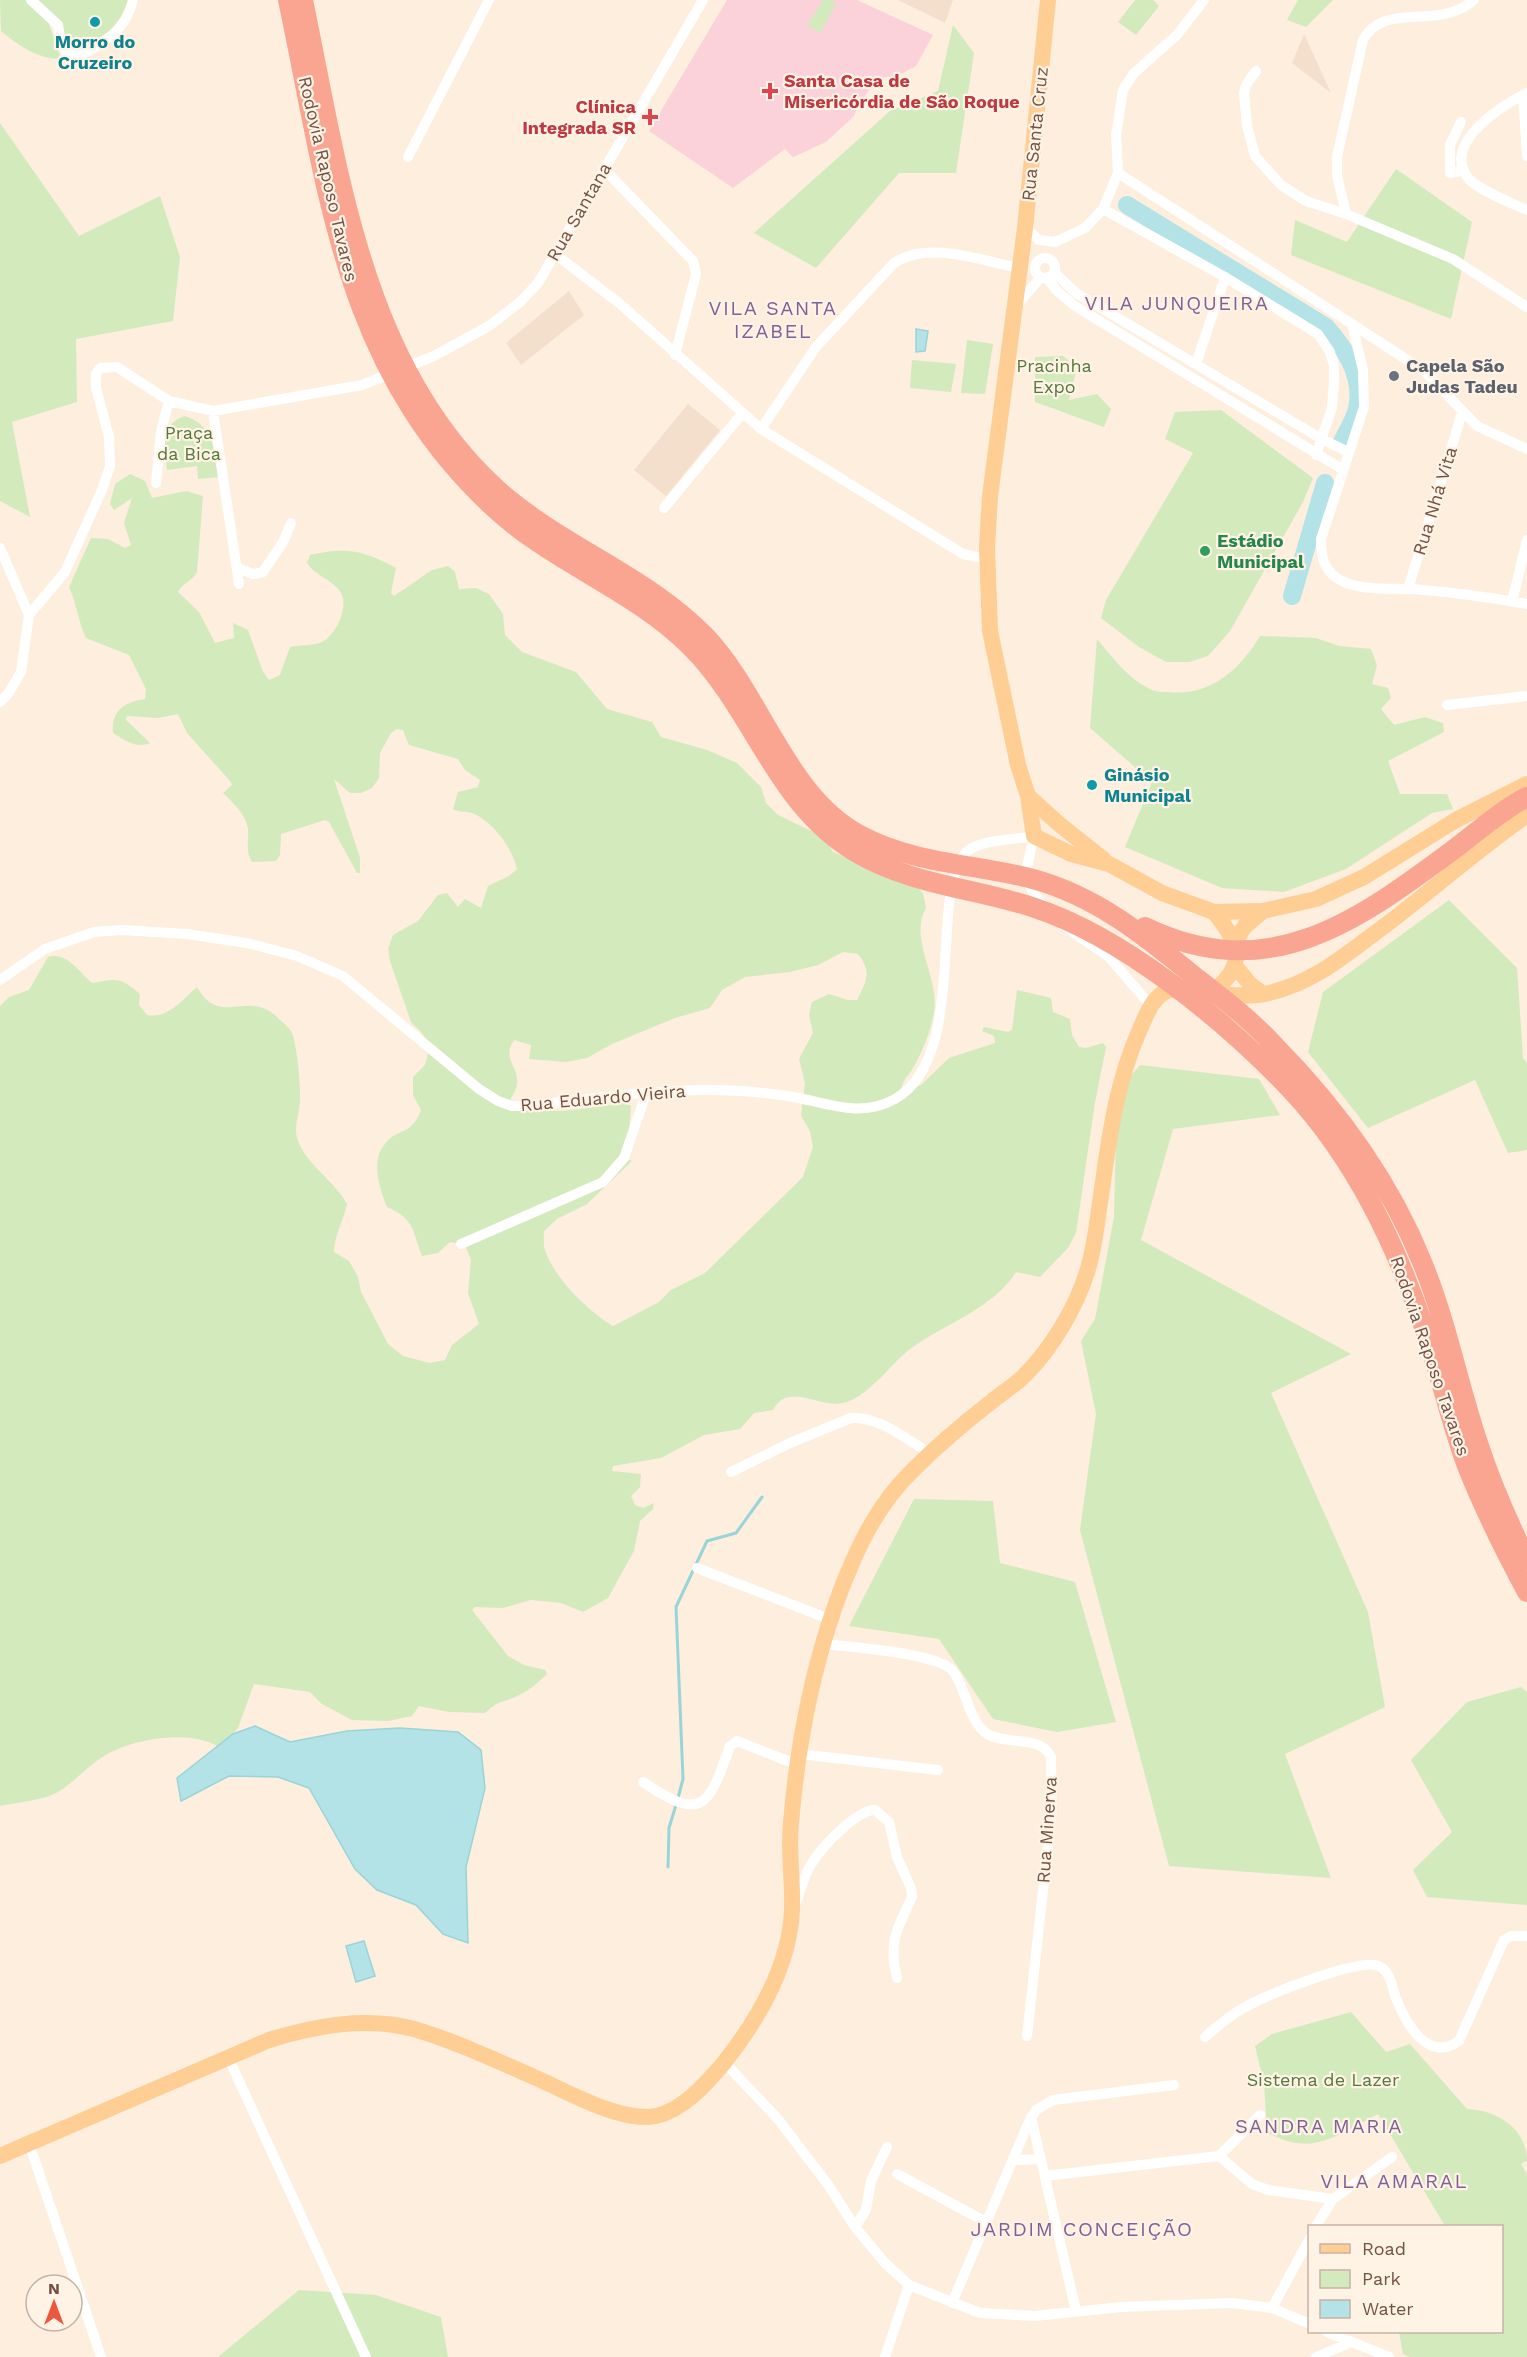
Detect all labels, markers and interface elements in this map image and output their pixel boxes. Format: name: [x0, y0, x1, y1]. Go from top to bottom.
marker: Morro do Cruzeiro: [88, 15, 102, 29]
place label: Morro do Cruzeiro: [55, 31, 135, 73]
street label: Rua Santa Cruz: [1017, 66, 1052, 202]
place label: Santa Casa de Misericórdia de São Roque: [784, 70, 1020, 112]
street label: Rodovia Raposo Tavares: [295, 74, 362, 284]
marker: Santa Casa de Misericórdia de São Roque: [761, 82, 779, 100]
place label: Clínica Integrada SR: [522, 96, 637, 138]
marker: Clínica Integrada SR: [641, 108, 659, 126]
street label: Rua Santana: [542, 159, 615, 265]
district label: VILA JUNQUEIRA: [1084, 291, 1270, 315]
district label: VILA SANTA IZABEL: [708, 296, 838, 343]
park label: Pracinha Expo: [1016, 355, 1092, 397]
place label: Capela São Judas Tadeu: [1406, 355, 1518, 397]
marker: Capela São Judas Tadeu: [1387, 369, 1401, 383]
park label: Praça da Bica: [157, 422, 221, 464]
street label: Rua Nhá Vita: [1408, 444, 1461, 558]
place label: Estádio Municipal: [1217, 530, 1304, 572]
marker: Estádio Municipal: [1198, 544, 1212, 558]
place label: Ginásio Municipal: [1104, 764, 1191, 806]
marker: Ginásio Municipal: [1085, 778, 1099, 792]
street label: Rua Eduardo Vieira: [519, 1080, 687, 1115]
street label: Rodovia Raposo Tavares: [1386, 1253, 1475, 1459]
street label: Rua Minerva: [1032, 1776, 1061, 1884]
park label: Sistema de Lazer: [1247, 2069, 1399, 2090]
district label: SANDRA MARIA: [1235, 2114, 1403, 2138]
district label: VILA AMARAL: [1320, 2169, 1468, 2193]
district label: JARDIM CONCEIÇÃO: [971, 2217, 1193, 2241]
legend: [1308, 2225, 1503, 2333]
text: Road: [1362, 2238, 1406, 2259]
text: Park: [1362, 2268, 1401, 2289]
north arrow: [24, 2273, 84, 2333]
text: N: [48, 2279, 60, 2298]
text: Water: [1362, 2298, 1414, 2319]

